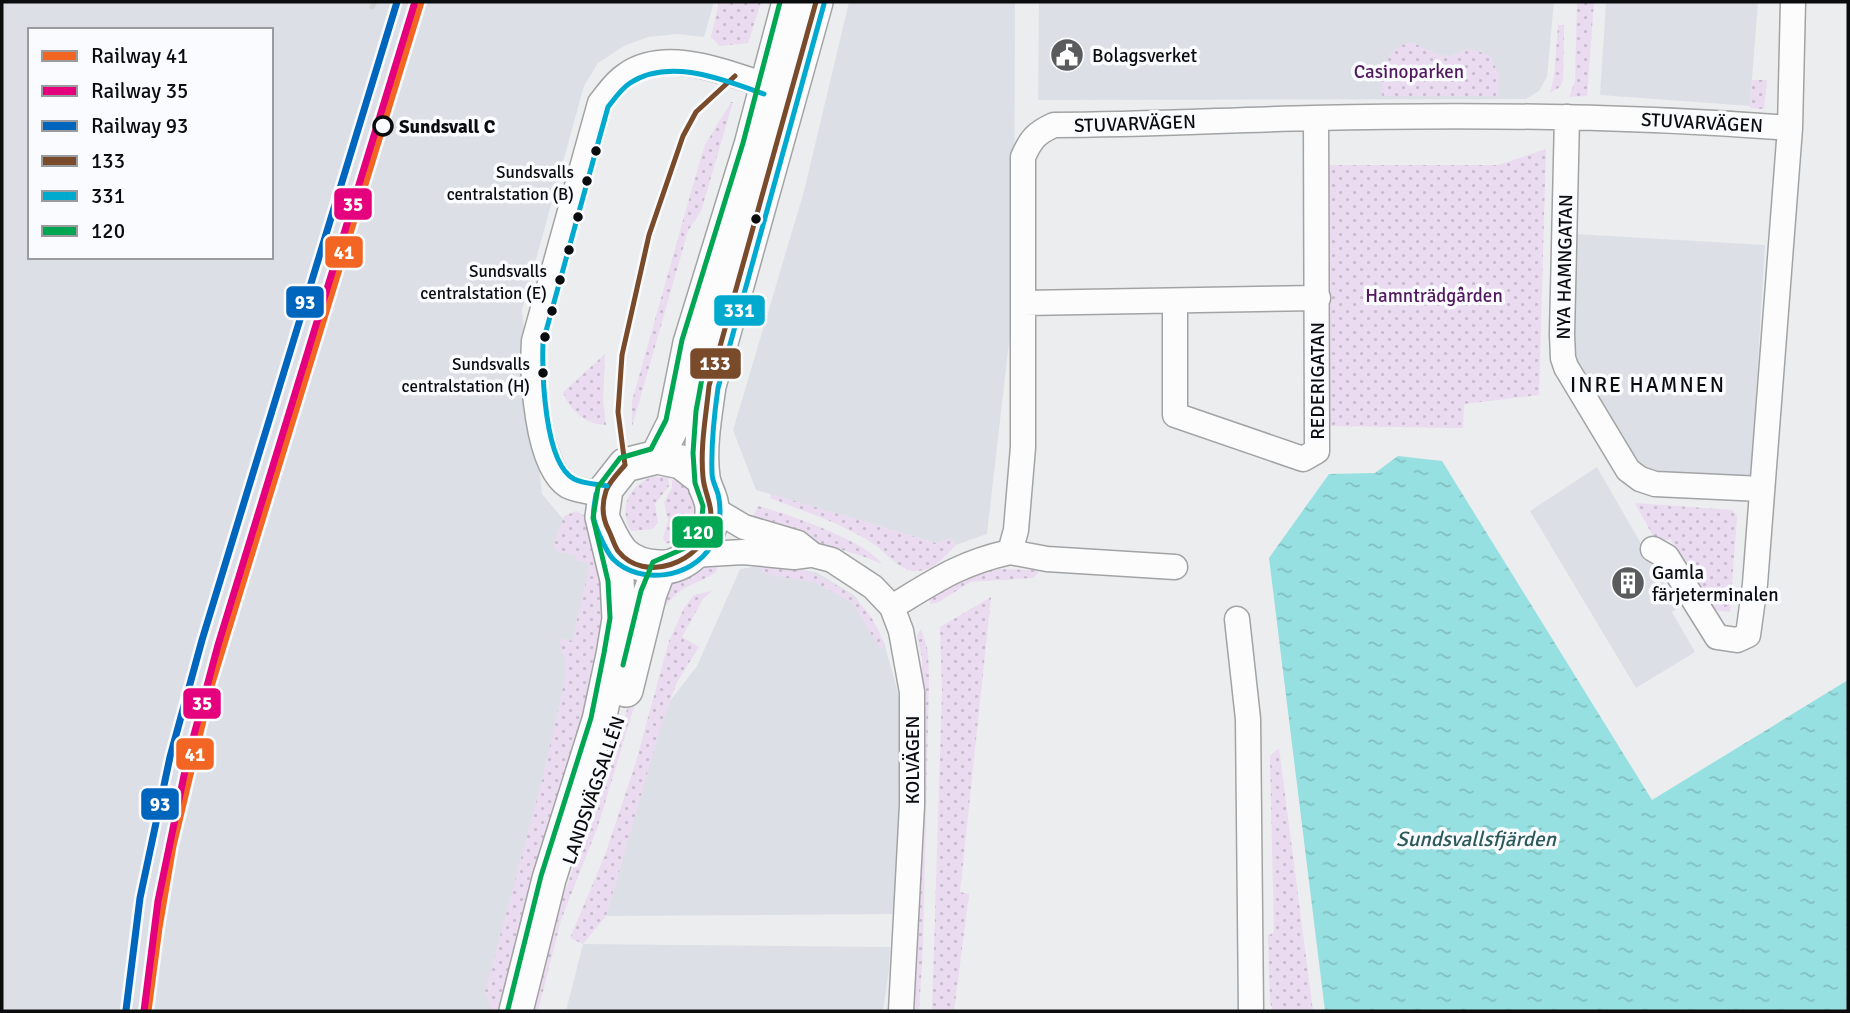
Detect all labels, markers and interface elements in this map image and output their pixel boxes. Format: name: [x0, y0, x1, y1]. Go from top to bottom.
legend: [28, 28, 273, 259]
public building icon: Bolagsverket: [1048, 36, 1086, 74]
text: Railway 41: [91, 43, 188, 69]
place label: Bolagsverket: [1092, 44, 1197, 68]
park label: Casinoparken: [1354, 60, 1464, 84]
text: Railway 35: [91, 78, 188, 104]
street label: STUVARVÄGEN: [1640, 108, 1763, 138]
street label: STUVARVÄGEN: [1074, 110, 1196, 138]
text: Railway 93: [91, 113, 188, 139]
place label: Sundsvall C: [399, 115, 496, 139]
marker: Sundsvall C: [373, 116, 393, 136]
unlabelled marker: [589, 144, 603, 158]
text: 133: [91, 148, 125, 174]
place label: Sundsvalls centralstation (B): [447, 162, 574, 205]
marker: Sundsvalls centralstation (B): [580, 174, 594, 188]
text: 331: [91, 183, 125, 209]
line badge: 35: [333, 187, 373, 221]
text: 35: [343, 193, 363, 217]
street label: NYA HAMNGATAN: [1552, 194, 1578, 340]
unlabelled marker: [571, 210, 585, 224]
unlabelled marker: [749, 212, 763, 226]
text: 120: [91, 218, 125, 244]
line badge: 41: [324, 235, 364, 269]
text: 41: [334, 241, 354, 265]
unlabelled marker: [562, 243, 576, 257]
place label: Sundsvalls centralstation (E): [420, 261, 547, 304]
marker: Sundsvalls centralstation (E): [553, 273, 567, 287]
park label: Hamnträdgården: [1365, 284, 1503, 308]
line badge: 93: [285, 285, 325, 319]
text: 93: [295, 291, 315, 315]
line badge: 331: [713, 294, 766, 327]
text: 331: [724, 299, 754, 323]
unlabelled marker: [545, 304, 559, 318]
street label: REDERIGATAN: [1306, 322, 1330, 440]
unlabelled marker: [538, 330, 552, 344]
line badge: 133: [689, 347, 742, 380]
text: 133: [700, 352, 730, 376]
place label: Sundsvalls centralstation (H): [402, 354, 530, 397]
marker: Sundsvalls centralstation (H): [536, 366, 550, 380]
district label: INRE HAMNEN: [1570, 372, 1726, 398]
line badge: 120: [671, 515, 724, 549]
text: 120: [683, 521, 713, 545]
place label: Gamla färjeterminalen: [1652, 561, 1779, 607]
building icon: Gamla färjeterminalen: [1609, 564, 1647, 602]
line badge: 35: [182, 687, 222, 720]
text: 35: [192, 692, 212, 716]
street label: LANDSVÄGSALLÉN: [557, 713, 631, 868]
street label: KOLVÄGEN: [901, 715, 925, 805]
line badge: 41: [175, 737, 215, 771]
text: 41: [185, 743, 205, 767]
line badge: 93: [140, 787, 180, 821]
text: 93: [150, 793, 170, 817]
water label: Sundsvallsfjärden: [1396, 826, 1557, 852]

